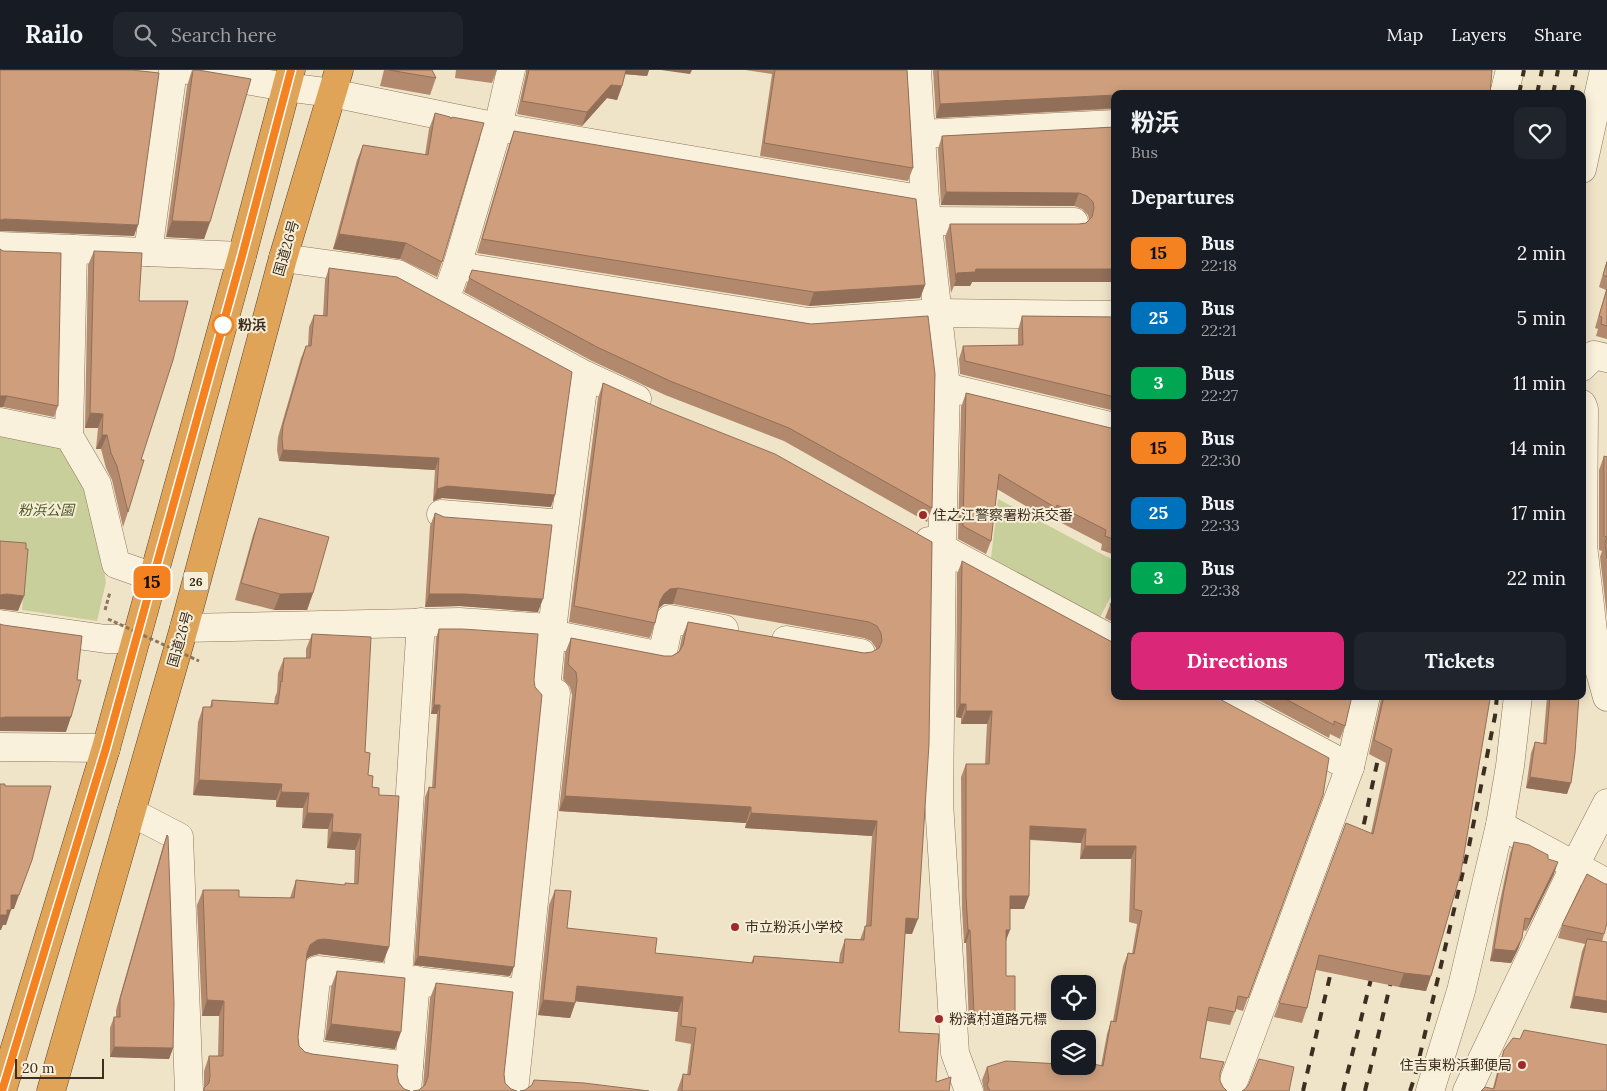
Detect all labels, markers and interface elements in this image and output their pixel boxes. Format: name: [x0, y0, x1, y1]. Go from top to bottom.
search box: [113, 12, 463, 57]
text: Railo: [25, 19, 83, 50]
icon: search: [131, 21, 159, 49]
text: Search here: [171, 23, 276, 47]
text: Map: [1387, 23, 1423, 46]
text: Layers: [1451, 23, 1506, 46]
text: Share: [1534, 23, 1582, 46]
text: 粉浜: [1131, 107, 1179, 138]
button: heart: [1514, 107, 1566, 159]
text: Bus: [1131, 142, 1158, 162]
text: Departures: [1131, 185, 1234, 209]
street label: 国道26号: [269, 218, 303, 278]
text: Bus: [1201, 231, 1234, 255]
text: 15: [1150, 241, 1167, 264]
text: 2 min: [1517, 241, 1566, 265]
text: 22:18: [1201, 255, 1237, 275]
text: Bus: [1201, 296, 1234, 320]
text: 25: [1149, 306, 1168, 329]
text: 5 min: [1517, 306, 1566, 330]
marker: 粉浜: [212, 314, 234, 336]
place label: 粉浜: [238, 316, 266, 334]
text: 22:21: [1201, 320, 1237, 340]
text: Bus: [1201, 361, 1234, 385]
text: 3: [1153, 371, 1164, 394]
text: 11 min: [1513, 371, 1566, 395]
text: 22:27: [1201, 385, 1238, 405]
text: Bus: [1201, 426, 1234, 450]
text: 15: [1150, 436, 1167, 459]
text: 14 min: [1510, 436, 1566, 460]
text: 22:30: [1201, 450, 1241, 470]
text: Bus: [1201, 491, 1234, 515]
park label: 粉浜公園: [18, 501, 76, 519]
text: 25: [1149, 501, 1168, 524]
text: 17 min: [1511, 501, 1566, 525]
place label: 住之江警察署粉浜交番: [933, 506, 1073, 524]
marker: 住之江警察署粉浜交番: [917, 509, 929, 521]
text: 22:33: [1201, 515, 1240, 535]
text: Bus: [1201, 556, 1234, 580]
line badge: 15: [130, 566, 174, 598]
text: 3: [1153, 566, 1164, 589]
text: 22 min: [1507, 566, 1566, 590]
text: 15: [143, 570, 161, 593]
road number: 26: [184, 572, 208, 590]
text: 22:38: [1201, 580, 1240, 600]
street label: 国道26号: [163, 609, 197, 669]
button: Directions: [1131, 632, 1344, 690]
button: Tickets: [1354, 632, 1566, 690]
place label: 市立粉浜小学校: [745, 918, 843, 936]
marker: 市立粉浜小学校: [729, 921, 741, 933]
map controls: [1051, 975, 1096, 1075]
button: locate: [1051, 975, 1096, 1020]
place label: 粉濱村道路元標: [949, 1010, 1047, 1028]
marker: 粉濱村道路元標: [933, 1013, 945, 1025]
button: layers: [1051, 1030, 1096, 1075]
scale bar: [15, 1056, 104, 1079]
place label: 住吉東粉浜郵便局: [1400, 1056, 1512, 1074]
text: 20 m: [22, 1059, 54, 1077]
marker: 住吉東粉浜郵便局: [1516, 1059, 1528, 1071]

